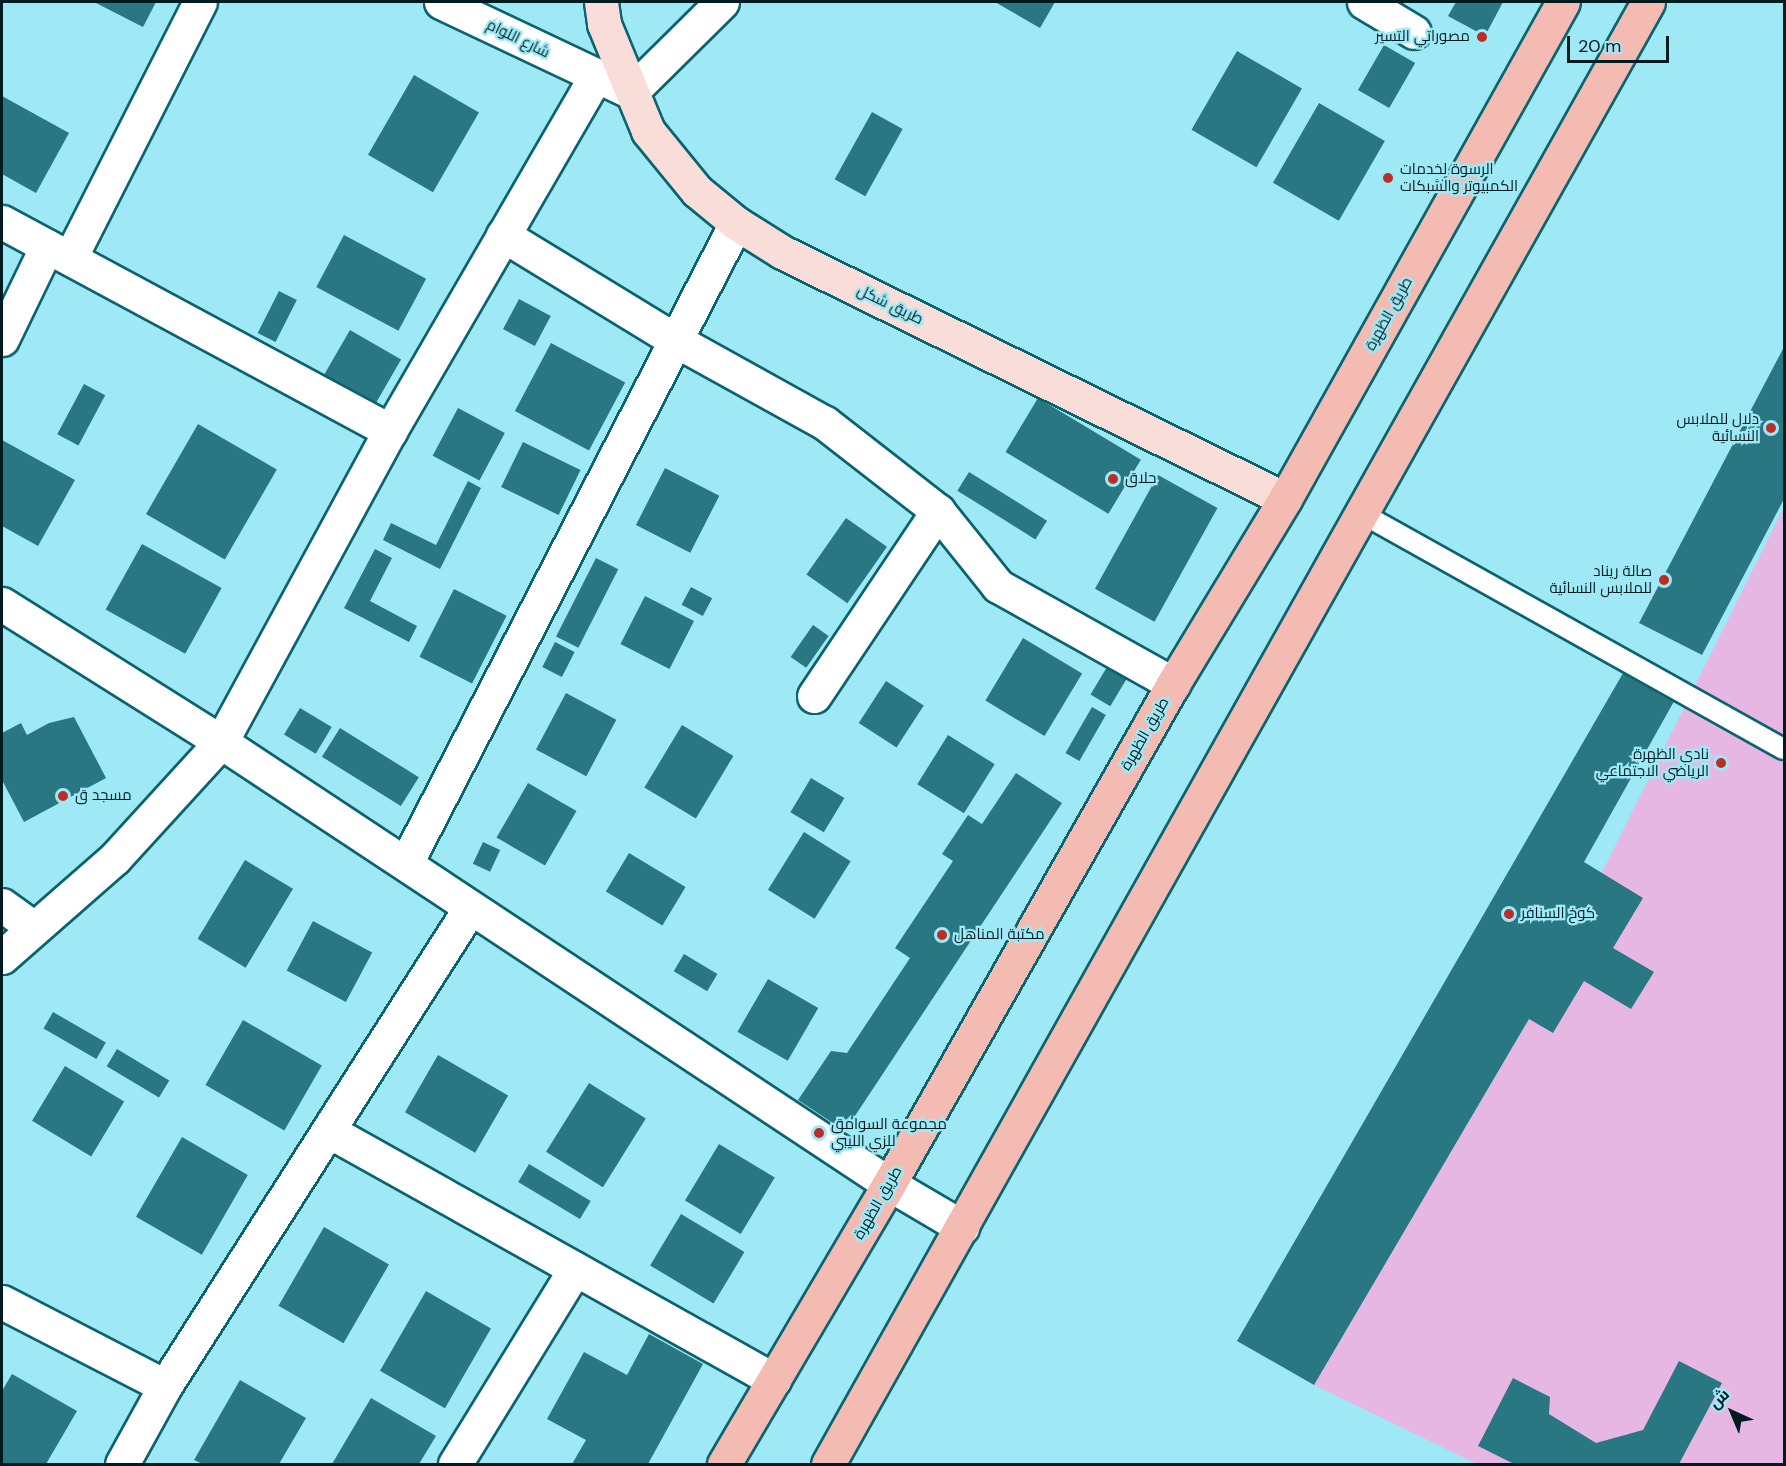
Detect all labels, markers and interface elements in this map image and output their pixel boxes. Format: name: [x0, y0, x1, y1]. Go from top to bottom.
street label: شارع اللوام: [484, 16, 552, 62]
scale bar: [1570, 24, 1672, 62]
place label: مصوراتي التسير: [1375, 28, 1470, 46]
marker: مصوراتي التسير: [1475, 30, 1489, 44]
text: 20 m: [1578, 34, 1621, 58]
place label: الرسوة لخدمات الكمبيوتر والشبكات: [1400, 160, 1518, 195]
marker: الرسوة لخدمات الكمبيوتر والشبكات: [1381, 171, 1395, 185]
street label: طريق الظهرة: [1362, 274, 1416, 354]
street label: طريق شكل: [854, 281, 926, 329]
place label: دلال للملابس النسائية: [1676, 410, 1759, 445]
marker: دلال للملابس النسائية: [1764, 421, 1778, 435]
place label: حلاق: [1125, 470, 1156, 488]
marker: حلاق: [1106, 472, 1120, 486]
place label: صالة ريناد للملابس النسائية: [1549, 562, 1652, 597]
marker: صالة ريناد للملابس النسائية: [1657, 573, 1671, 587]
street label: طريق الظهرة: [1117, 695, 1173, 773]
place label: نادي الظهرة الرياضي الاجتماعي: [1596, 745, 1709, 780]
marker: نادي الظهرة الرياضي الاجتماعي: [1714, 756, 1728, 770]
place label: مسجد ق: [75, 787, 132, 805]
marker: مسجد ق: [56, 789, 70, 803]
place label: كوخ السنافر: [1521, 905, 1595, 923]
marker: كوخ السنافر: [1502, 907, 1516, 921]
place label: مكتبة المناهل: [954, 926, 1045, 944]
marker: مكتبة المناهل: [935, 928, 949, 942]
place label: مجموعة السوامق للزي الليبي: [831, 1115, 947, 1150]
marker: مجموعة السوامق للزي الليبي: [812, 1126, 826, 1140]
street label: طريق الظهرة: [850, 1164, 906, 1242]
north arrow: [1702, 1382, 1762, 1442]
text: ش: [1704, 1384, 1734, 1413]

